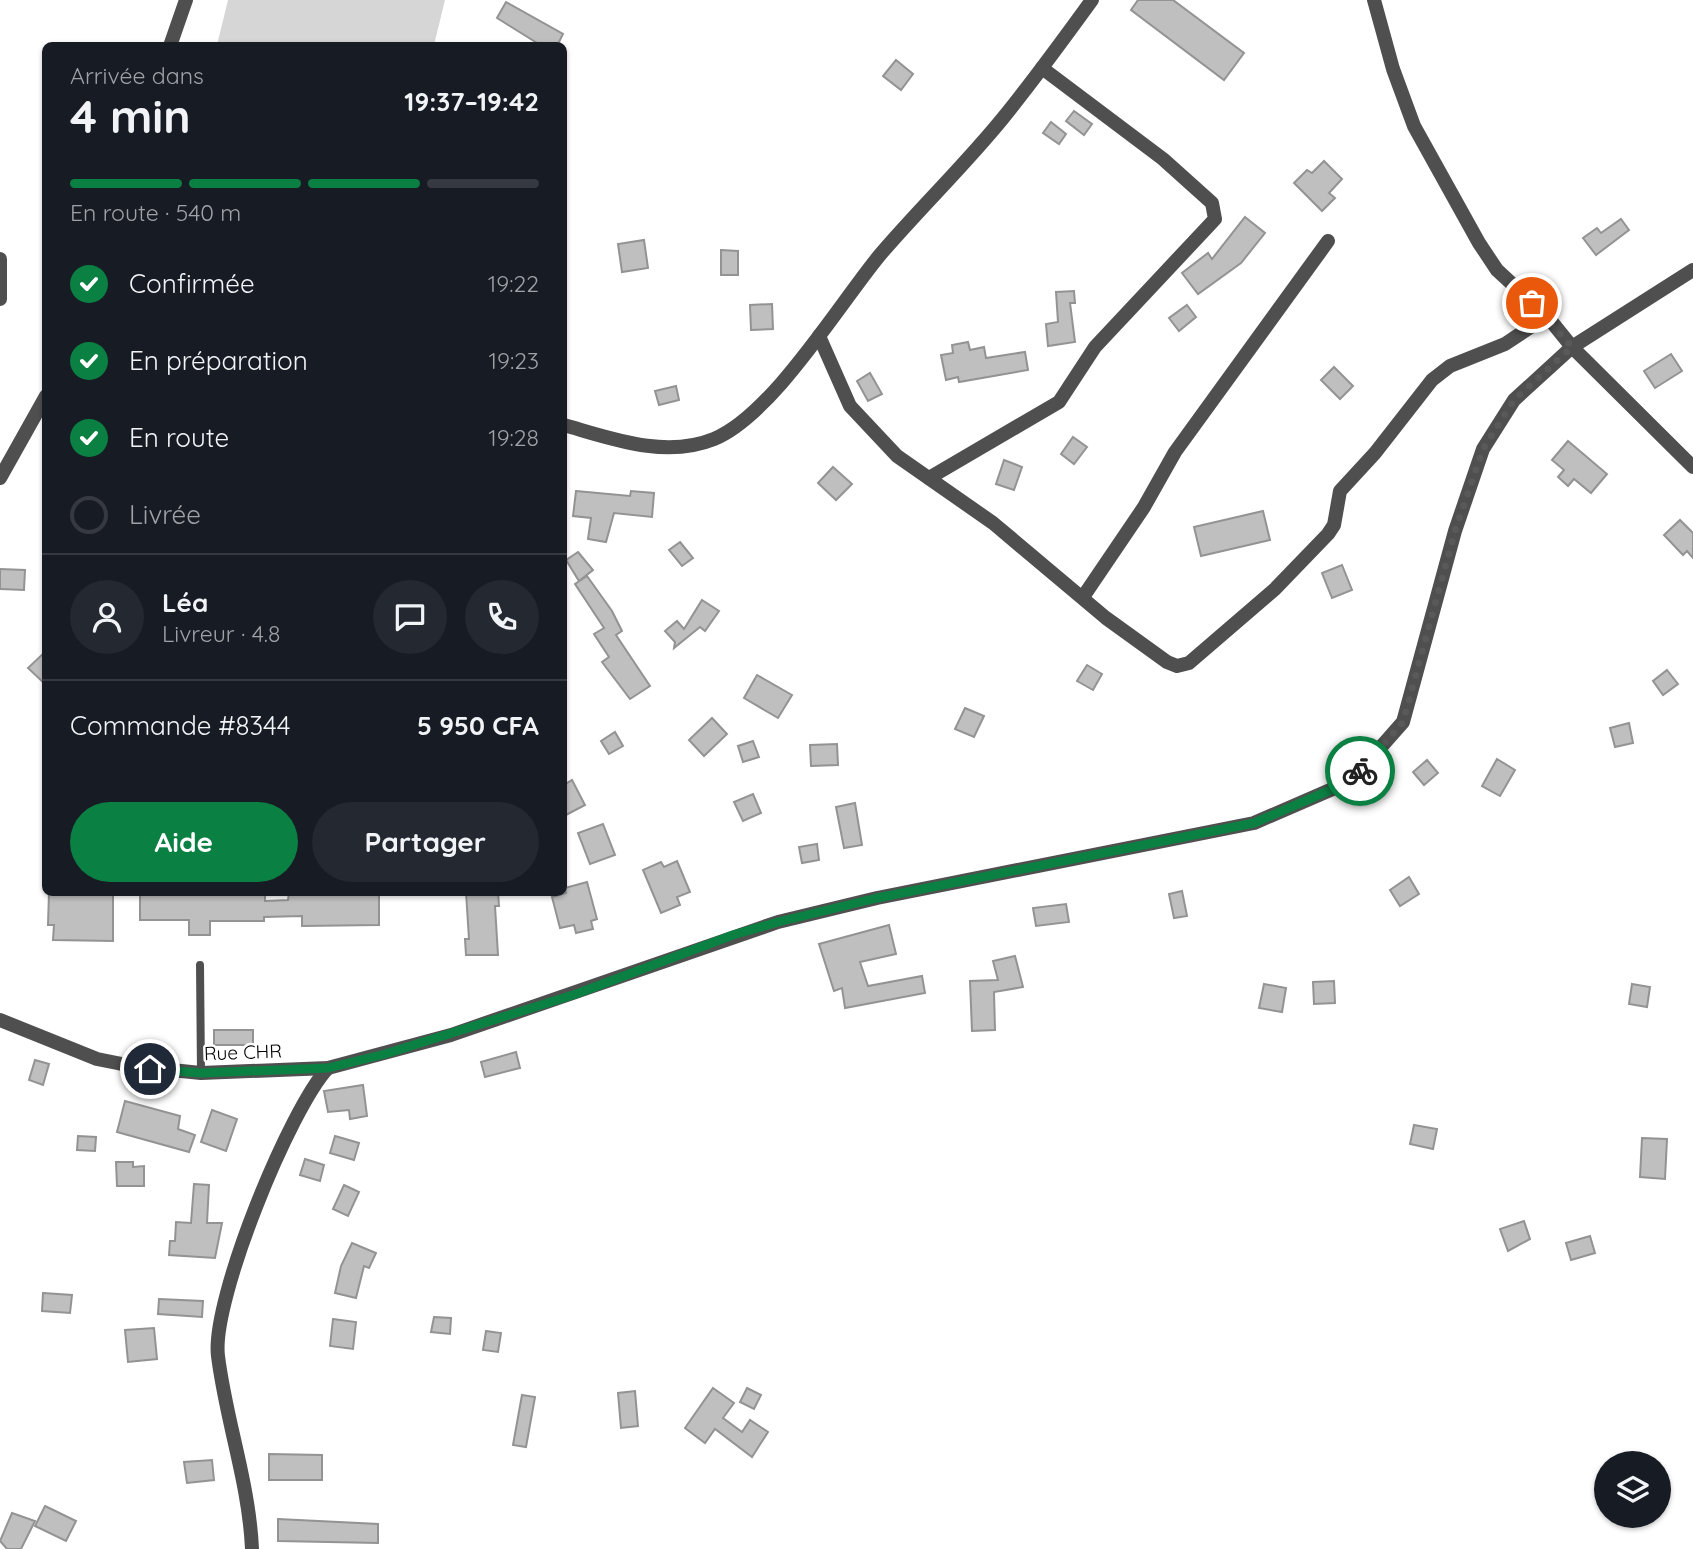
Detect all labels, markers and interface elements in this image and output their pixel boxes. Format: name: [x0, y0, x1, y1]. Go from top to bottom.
text: Arrivée dans: [70, 61, 204, 90]
text: 19:37–19:42: [404, 85, 539, 118]
text: 4 min: [70, 87, 191, 145]
text: En route · 540 m: [70, 198, 241, 227]
icon: check: [70, 265, 108, 303]
text: Confirmée: [129, 267, 255, 300]
text: 19:22: [488, 269, 539, 298]
pin: [1502, 273, 1562, 333]
icon: bag: [1513, 284, 1551, 322]
icon: check: [70, 342, 108, 380]
text: En préparation: [129, 344, 308, 377]
text: 19:23: [489, 346, 539, 375]
icon: check: [70, 419, 108, 457]
text: En route: [129, 421, 229, 454]
text: 19:28: [488, 423, 539, 452]
text: Livrée: [129, 498, 201, 531]
button: person: [70, 580, 144, 654]
button: chat: [373, 580, 447, 654]
button: phone: [465, 580, 539, 654]
text: Léa: [162, 586, 208, 619]
text: Livreur · 4.8: [162, 619, 280, 648]
text: Commande #8344: [70, 709, 291, 742]
text: 5 950 CFA: [417, 709, 539, 742]
courier: [1325, 736, 1395, 806]
icon: bike: [1341, 752, 1379, 790]
button: Aide: [70, 802, 298, 882]
button: Partager: [312, 802, 539, 882]
pin: [120, 1039, 180, 1099]
street label: Rue CHR: [204, 1039, 282, 1065]
icon: home: [131, 1050, 169, 1088]
map controls: [1594, 1451, 1671, 1528]
button: layers: [1594, 1451, 1671, 1528]

